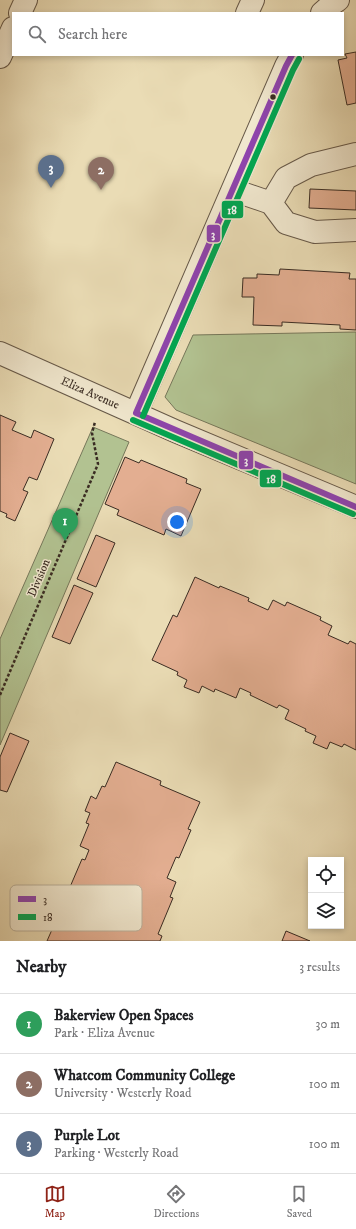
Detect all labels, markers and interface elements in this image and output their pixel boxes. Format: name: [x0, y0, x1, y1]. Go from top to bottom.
search box: [12, 12, 344, 56]
icon: search: [26, 23, 48, 45]
text: Search here: [58, 25, 127, 44]
unlabelled marker: [268, 92, 278, 102]
pin: 3: [38, 155, 64, 188]
pin: 2: [88, 157, 114, 190]
line badge: 18: [221, 200, 244, 219]
text: 18: [227, 204, 237, 218]
line badge: 3: [206, 224, 221, 243]
text: 3: [211, 228, 215, 242]
street label: Eliza Avenue: [58, 373, 122, 413]
line badge: 3: [238, 450, 254, 470]
text: 3: [244, 454, 248, 468]
line badge: 18: [259, 469, 282, 488]
text: 18: [266, 473, 276, 487]
pin: 1: [52, 508, 78, 541]
your location: [167, 512, 187, 532]
street label: Division: [24, 556, 54, 599]
map controls: [308, 857, 344, 929]
button: locate: [308, 857, 344, 893]
legend: [10, 885, 142, 931]
text: 3: [43, 893, 47, 907]
button: layers: [308, 893, 344, 929]
text: 18: [43, 911, 53, 925]
text: Nearby: [16, 956, 66, 978]
text: 3 results: [299, 959, 340, 975]
text: Bakerview Open Spaces: [54, 1006, 194, 1025]
text: 1: [27, 1016, 31, 1032]
text: 30 m: [316, 1016, 340, 1032]
text: Park · Eliza Avenue: [54, 1025, 155, 1041]
text: Whatcom Community College: [54, 1066, 235, 1085]
text: 2: [26, 1076, 32, 1092]
text: 100 m: [309, 1076, 340, 1092]
text: University · Westerly Road: [54, 1085, 191, 1101]
text: Purple Lot: [54, 1126, 120, 1145]
text: 3: [27, 1136, 31, 1152]
text: 100 m: [309, 1136, 340, 1152]
text: Parking · Westerly Road: [54, 1145, 178, 1161]
tab: Map: [44, 1183, 66, 1221]
tab: Directions: [154, 1183, 199, 1221]
tab: Saved: [287, 1183, 312, 1221]

